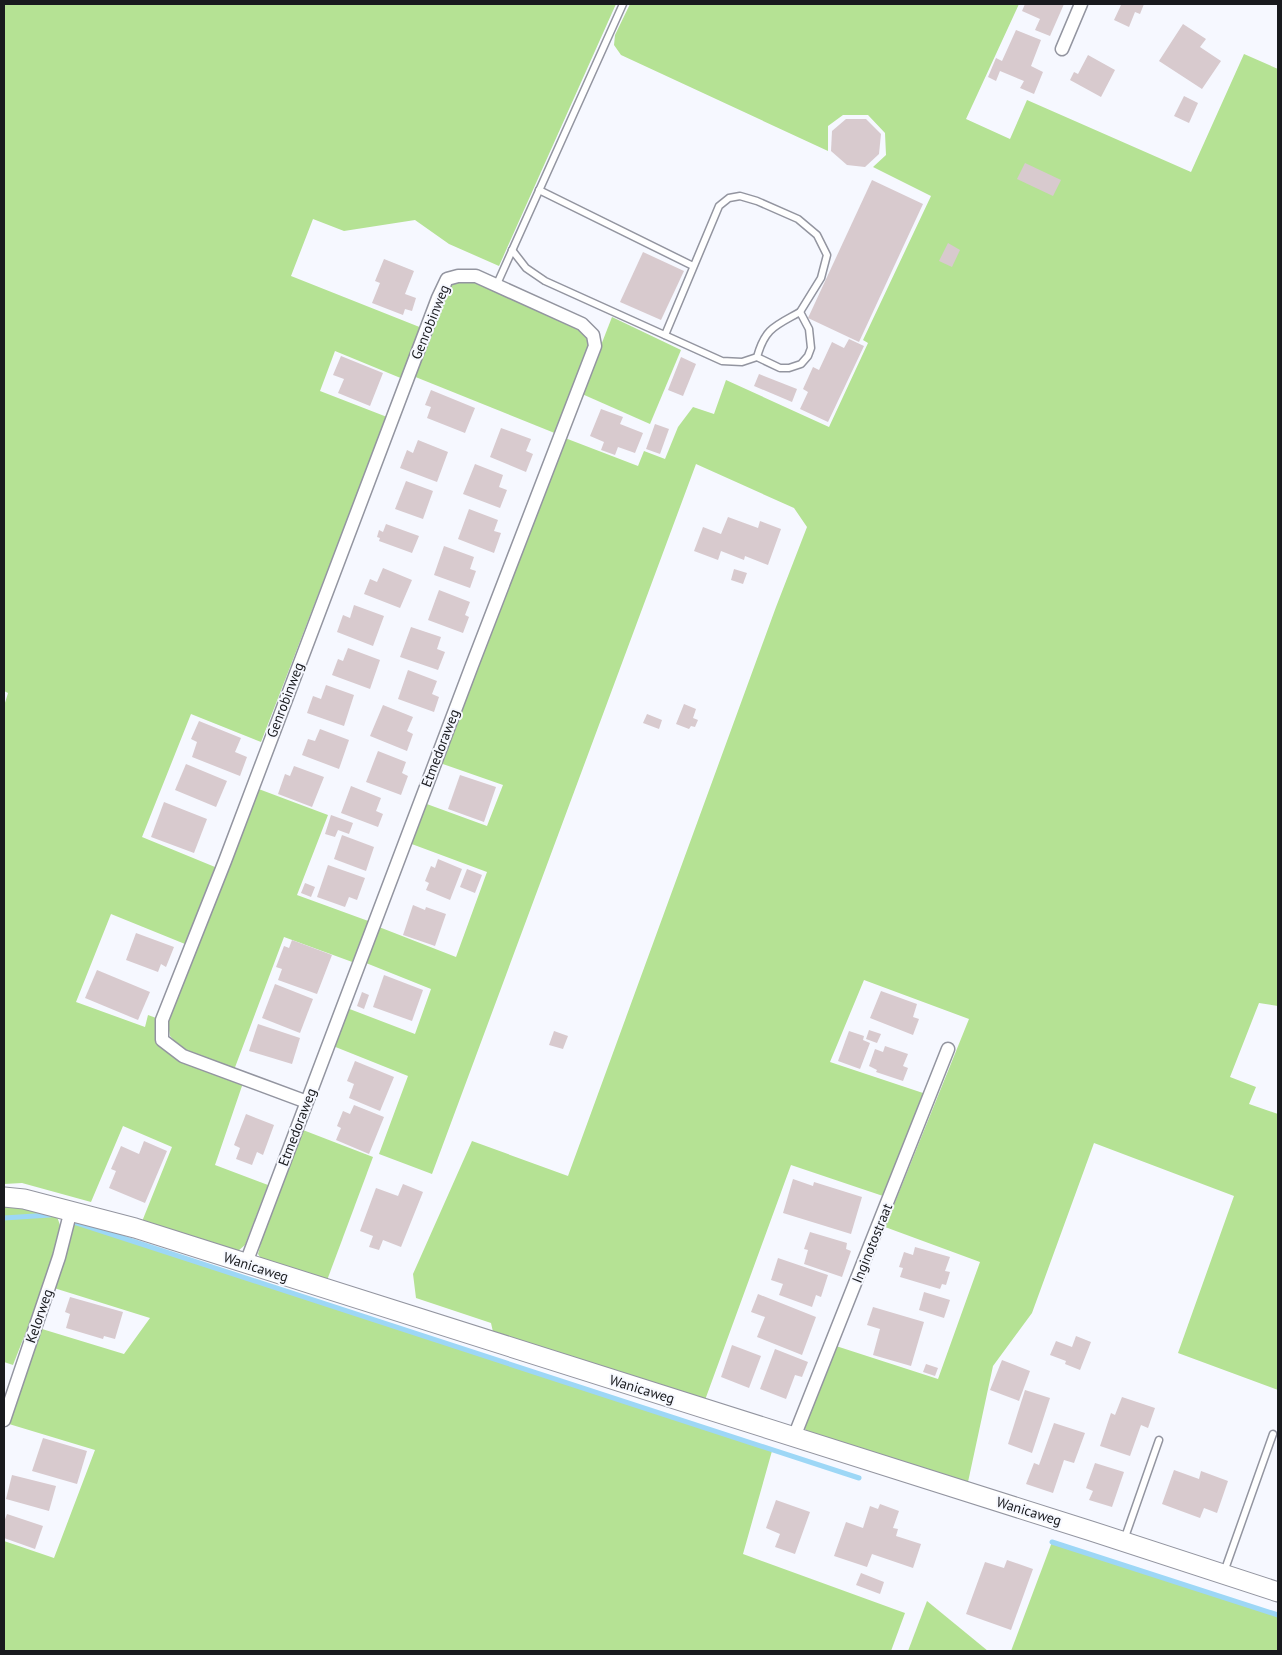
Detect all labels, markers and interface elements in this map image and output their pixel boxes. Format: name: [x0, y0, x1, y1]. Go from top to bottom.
street label: Genrobinweg: [407, 282, 453, 362]
street label: Genrobinweg: [262, 660, 308, 740]
street label: Etmedoraweg: [417, 706, 463, 790]
street label: Etmedoraweg: [274, 1085, 320, 1169]
street label: Inginotostraat: [848, 1200, 896, 1285]
street label: Wanicaweg: [221, 1248, 291, 1286]
street label: Kelorweg: [21, 1287, 57, 1345]
street label: Wanicaweg: [607, 1371, 677, 1407]
street label: Wanicaweg: [994, 1493, 1064, 1529]

